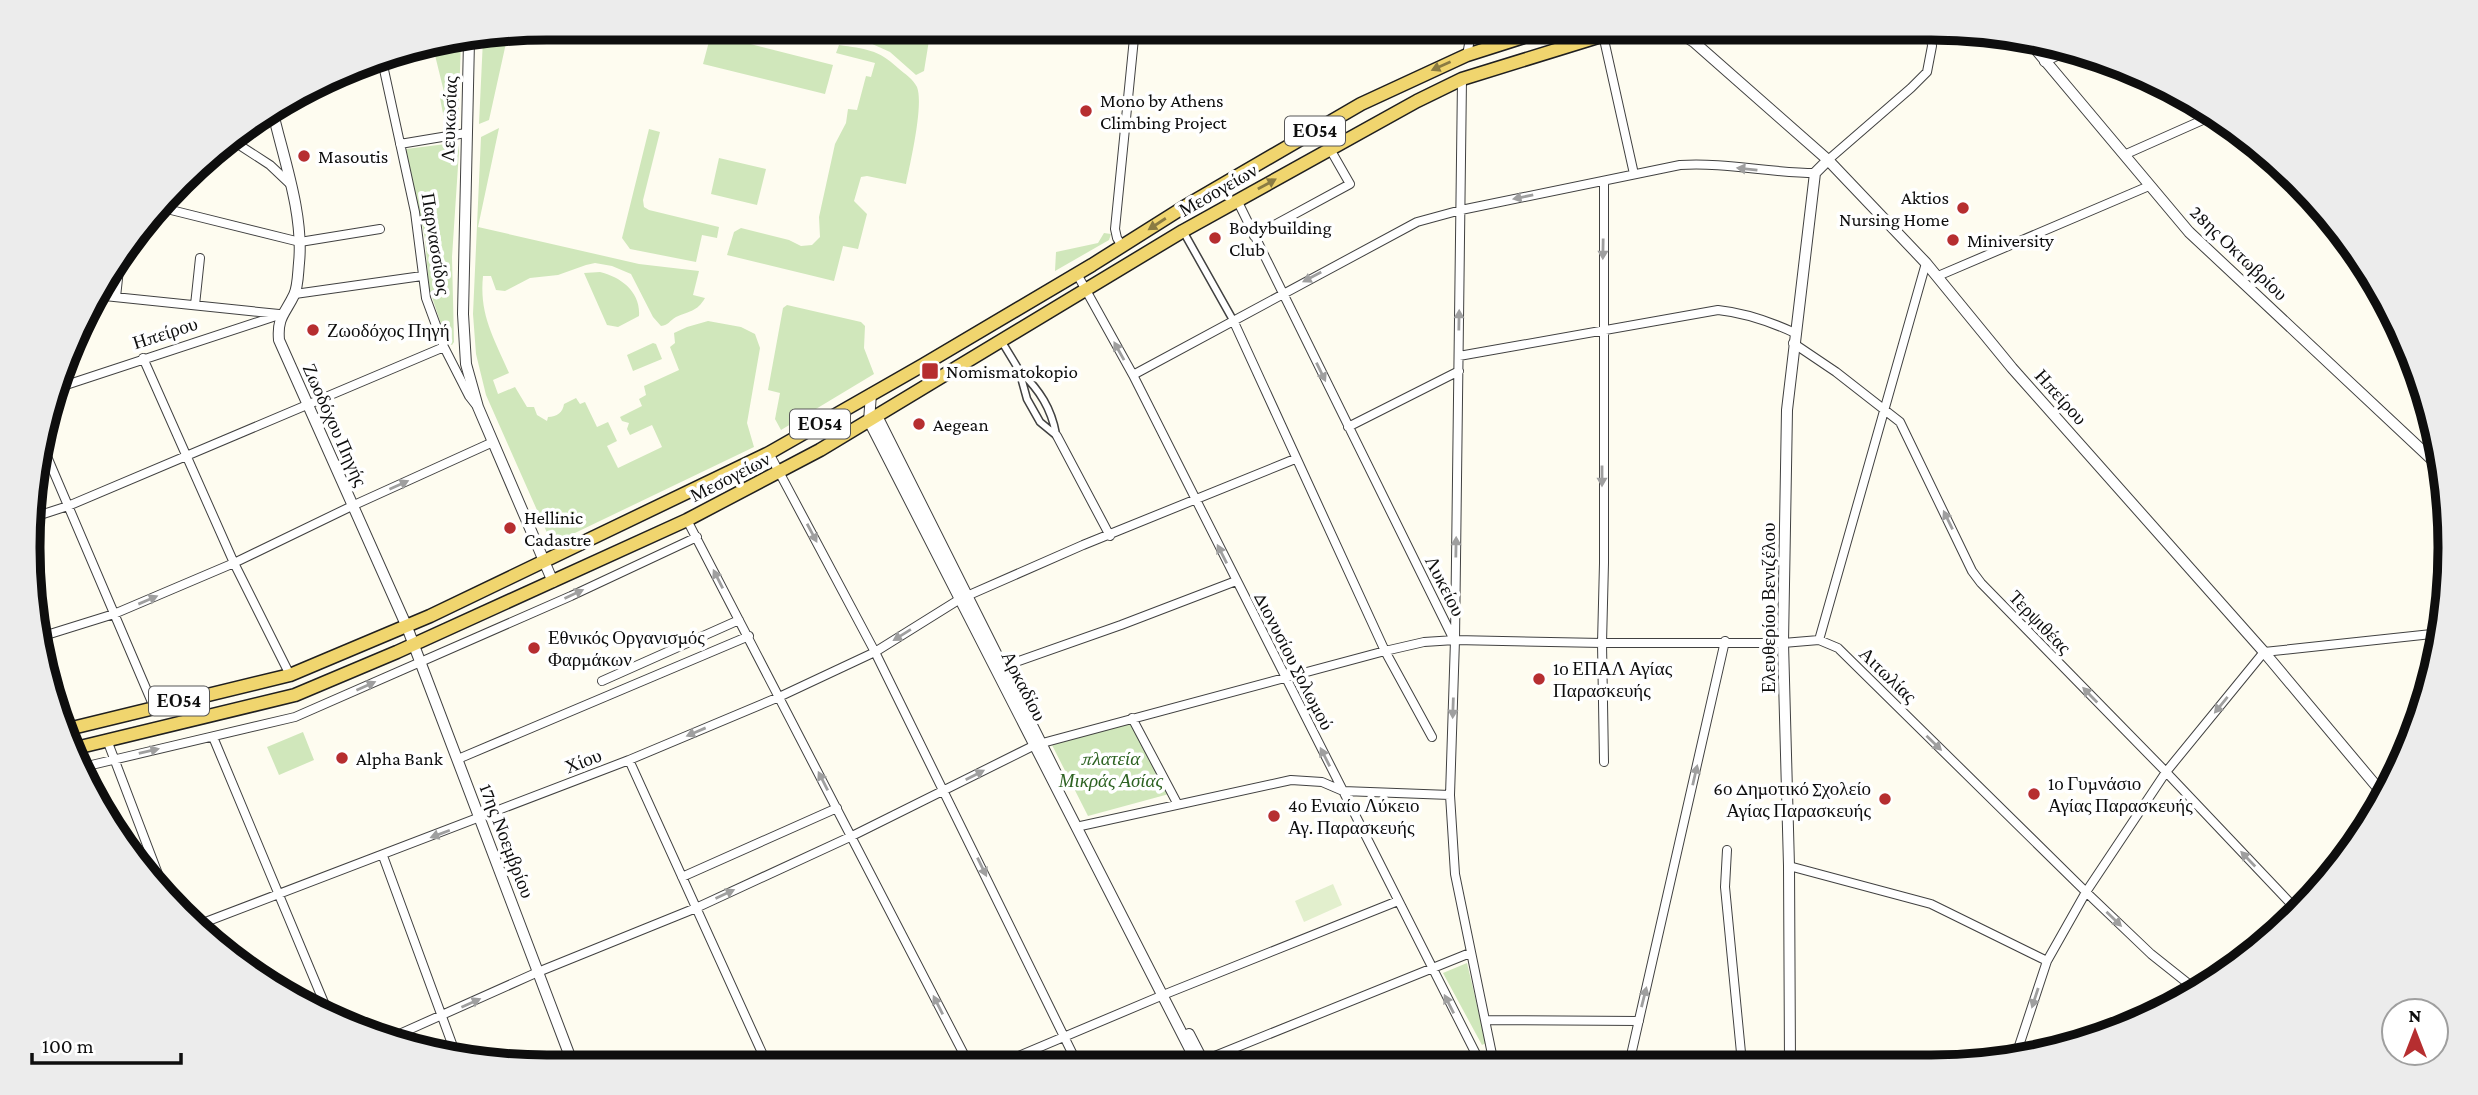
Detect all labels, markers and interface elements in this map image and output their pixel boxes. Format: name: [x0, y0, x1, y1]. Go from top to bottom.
one-way arrow: [1431, 60, 1451, 72]
street label: Λευκωσίας: [437, 75, 461, 162]
place label: Mono by Athens Climbing Project: [1100, 90, 1227, 134]
marker: Mono by Athens Climbing Project: [1078, 103, 1094, 119]
road number: ΕΟ54: [1285, 116, 1345, 146]
place label: Masoutis: [318, 146, 388, 167]
marker: Masoutis: [296, 148, 312, 164]
street label: Μεσογείων: [1175, 159, 1261, 221]
one-way arrow: [1736, 163, 1758, 174]
one-way arrow: [1257, 178, 1276, 190]
place label: Aktios Nursing Home: [1839, 187, 1949, 230]
street label: Παρνασσίδος: [418, 191, 455, 297]
one-way arrow: [1512, 192, 1534, 203]
marker: Aktios Nursing Home: [1955, 200, 1971, 216]
street label: 28ης Οκτωβρίου: [2186, 201, 2292, 305]
one-way arrow: [1148, 217, 1166, 231]
place label: Bodybuilding Club: [1229, 217, 1332, 260]
marker: Bodybuilding Club: [1207, 230, 1223, 246]
place label: Miniversity: [1967, 230, 2054, 251]
marker: Miniversity: [1945, 232, 1961, 248]
one-way arrow: [1597, 238, 1609, 260]
one-way arrow: [1302, 272, 1322, 283]
one-way arrow: [1453, 309, 1465, 331]
street label: Ηπείρου: [130, 313, 200, 353]
place label: Ζωοδόχος Πηγή: [327, 320, 450, 341]
marker: Ζωοδόχος Πηγή: [305, 322, 321, 338]
one-way arrow: [1114, 340, 1126, 360]
street label: Ζωοδόχου Πηγής: [299, 360, 372, 490]
marker: Nomismatokopio: [920, 361, 940, 381]
place label: Nomismatokopio: [946, 361, 1078, 382]
one-way arrow: [1314, 362, 1326, 382]
street label: Ηπείρου: [2031, 365, 2091, 429]
road number: ΕΟ54: [790, 410, 850, 438]
place label: Aegean: [933, 414, 989, 435]
marker: Aegean: [911, 416, 927, 432]
street label: Μεσογείων: [687, 448, 774, 506]
one-way arrow: [1596, 466, 1608, 488]
one-way arrow: [389, 479, 409, 491]
place label: Hellinic Cadastre: [524, 507, 591, 550]
one-way arrow: [1942, 510, 1953, 531]
marker: Hellinic Cadastre: [502, 520, 518, 536]
one-way arrow: [806, 523, 818, 543]
street label: Ελευθερίου Βενιζέλου: [1758, 523, 1779, 693]
one-way arrow: [1450, 536, 1462, 558]
one-way arrow: [1217, 544, 1228, 564]
street label: Λυκείου: [1421, 552, 1469, 620]
one-way arrow: [713, 569, 724, 589]
street label: Τερψιθέας: [2005, 586, 2075, 658]
one-way arrow: [564, 588, 584, 600]
street label: Διονυσίου Σολωμού: [1250, 589, 1338, 733]
one-way arrow: [137, 594, 158, 605]
place label: Εθνικός Οργανισμός Φαρμάκων: [548, 627, 705, 670]
one-way arrow: [892, 629, 912, 642]
marker: Εθνικός Οργανισμός Φαρμάκων: [526, 640, 542, 656]
street label: Αιτωλίας: [1855, 643, 1921, 707]
street label: Αρκαδίου: [997, 648, 1051, 724]
place label: 1ο ΕΠΑΛ Αγίας Παρασκευής: [1553, 658, 1673, 701]
marker: 1ο ΕΠΑΛ Αγίας Παρασκευής: [1531, 671, 1547, 687]
one-way arrow: [356, 681, 376, 692]
road number: ΕΟ54: [149, 686, 209, 716]
one-way arrow: [2083, 687, 2099, 704]
one-way arrow: [2214, 695, 2229, 713]
one-way arrow: [1447, 698, 1458, 720]
one-way arrow: [686, 726, 707, 737]
one-way arrow: [1925, 734, 1942, 750]
street label: Χίου: [562, 744, 604, 778]
one-way arrow: [138, 746, 160, 757]
one-way arrow: [1319, 747, 1331, 766]
place label: Alpha Bank: [356, 748, 444, 769]
park label: πλατεία Μικράς Ασίας: [1058, 748, 1164, 791]
marker: Alpha Bank: [334, 750, 350, 766]
one-way arrow: [1689, 764, 1700, 786]
one-way arrow: [965, 770, 985, 782]
one-way arrow: [817, 771, 829, 791]
place label: 1ο Γυμνάσιο Αγίας Παρασκευής: [2048, 773, 2193, 816]
place label: 6ο Δημοτικό Σχολείο Αγίας Παρασκευής: [1713, 778, 1871, 821]
street label: 17ης Νοεμβρίου: [476, 781, 538, 901]
marker: 1ο Γυμνάσιο Αγίας Παρασκευής: [2026, 786, 2042, 802]
marker: 6ο Δημοτικό Σχολείο Αγίας Παρασκευής: [1877, 791, 1893, 807]
place label: 4ο Ενιαίο Λύκειο Αγ. Παρασκευής: [1288, 795, 1420, 838]
marker: 4ο Ενιαίο Λύκειο Αγ. Παρασκευής: [1266, 808, 1282, 824]
one-way arrow: [429, 828, 450, 839]
one-way arrow: [2240, 850, 2257, 867]
one-way arrow: [976, 857, 987, 877]
one-way arrow: [715, 888, 735, 900]
one-way arrow: [2105, 910, 2122, 926]
one-way arrow: [1639, 986, 1650, 1008]
one-way arrow: [2029, 988, 2040, 1009]
one-way arrow: [1444, 993, 1456, 1013]
one-way arrow: [933, 995, 944, 1015]
one-way arrow: [460, 997, 481, 1008]
north arrow: [2380, 997, 2450, 1067]
text: N: [2409, 1005, 2422, 1026]
scale bar: [32, 1021, 180, 1066]
text: 100 m: [42, 1034, 94, 1058]

